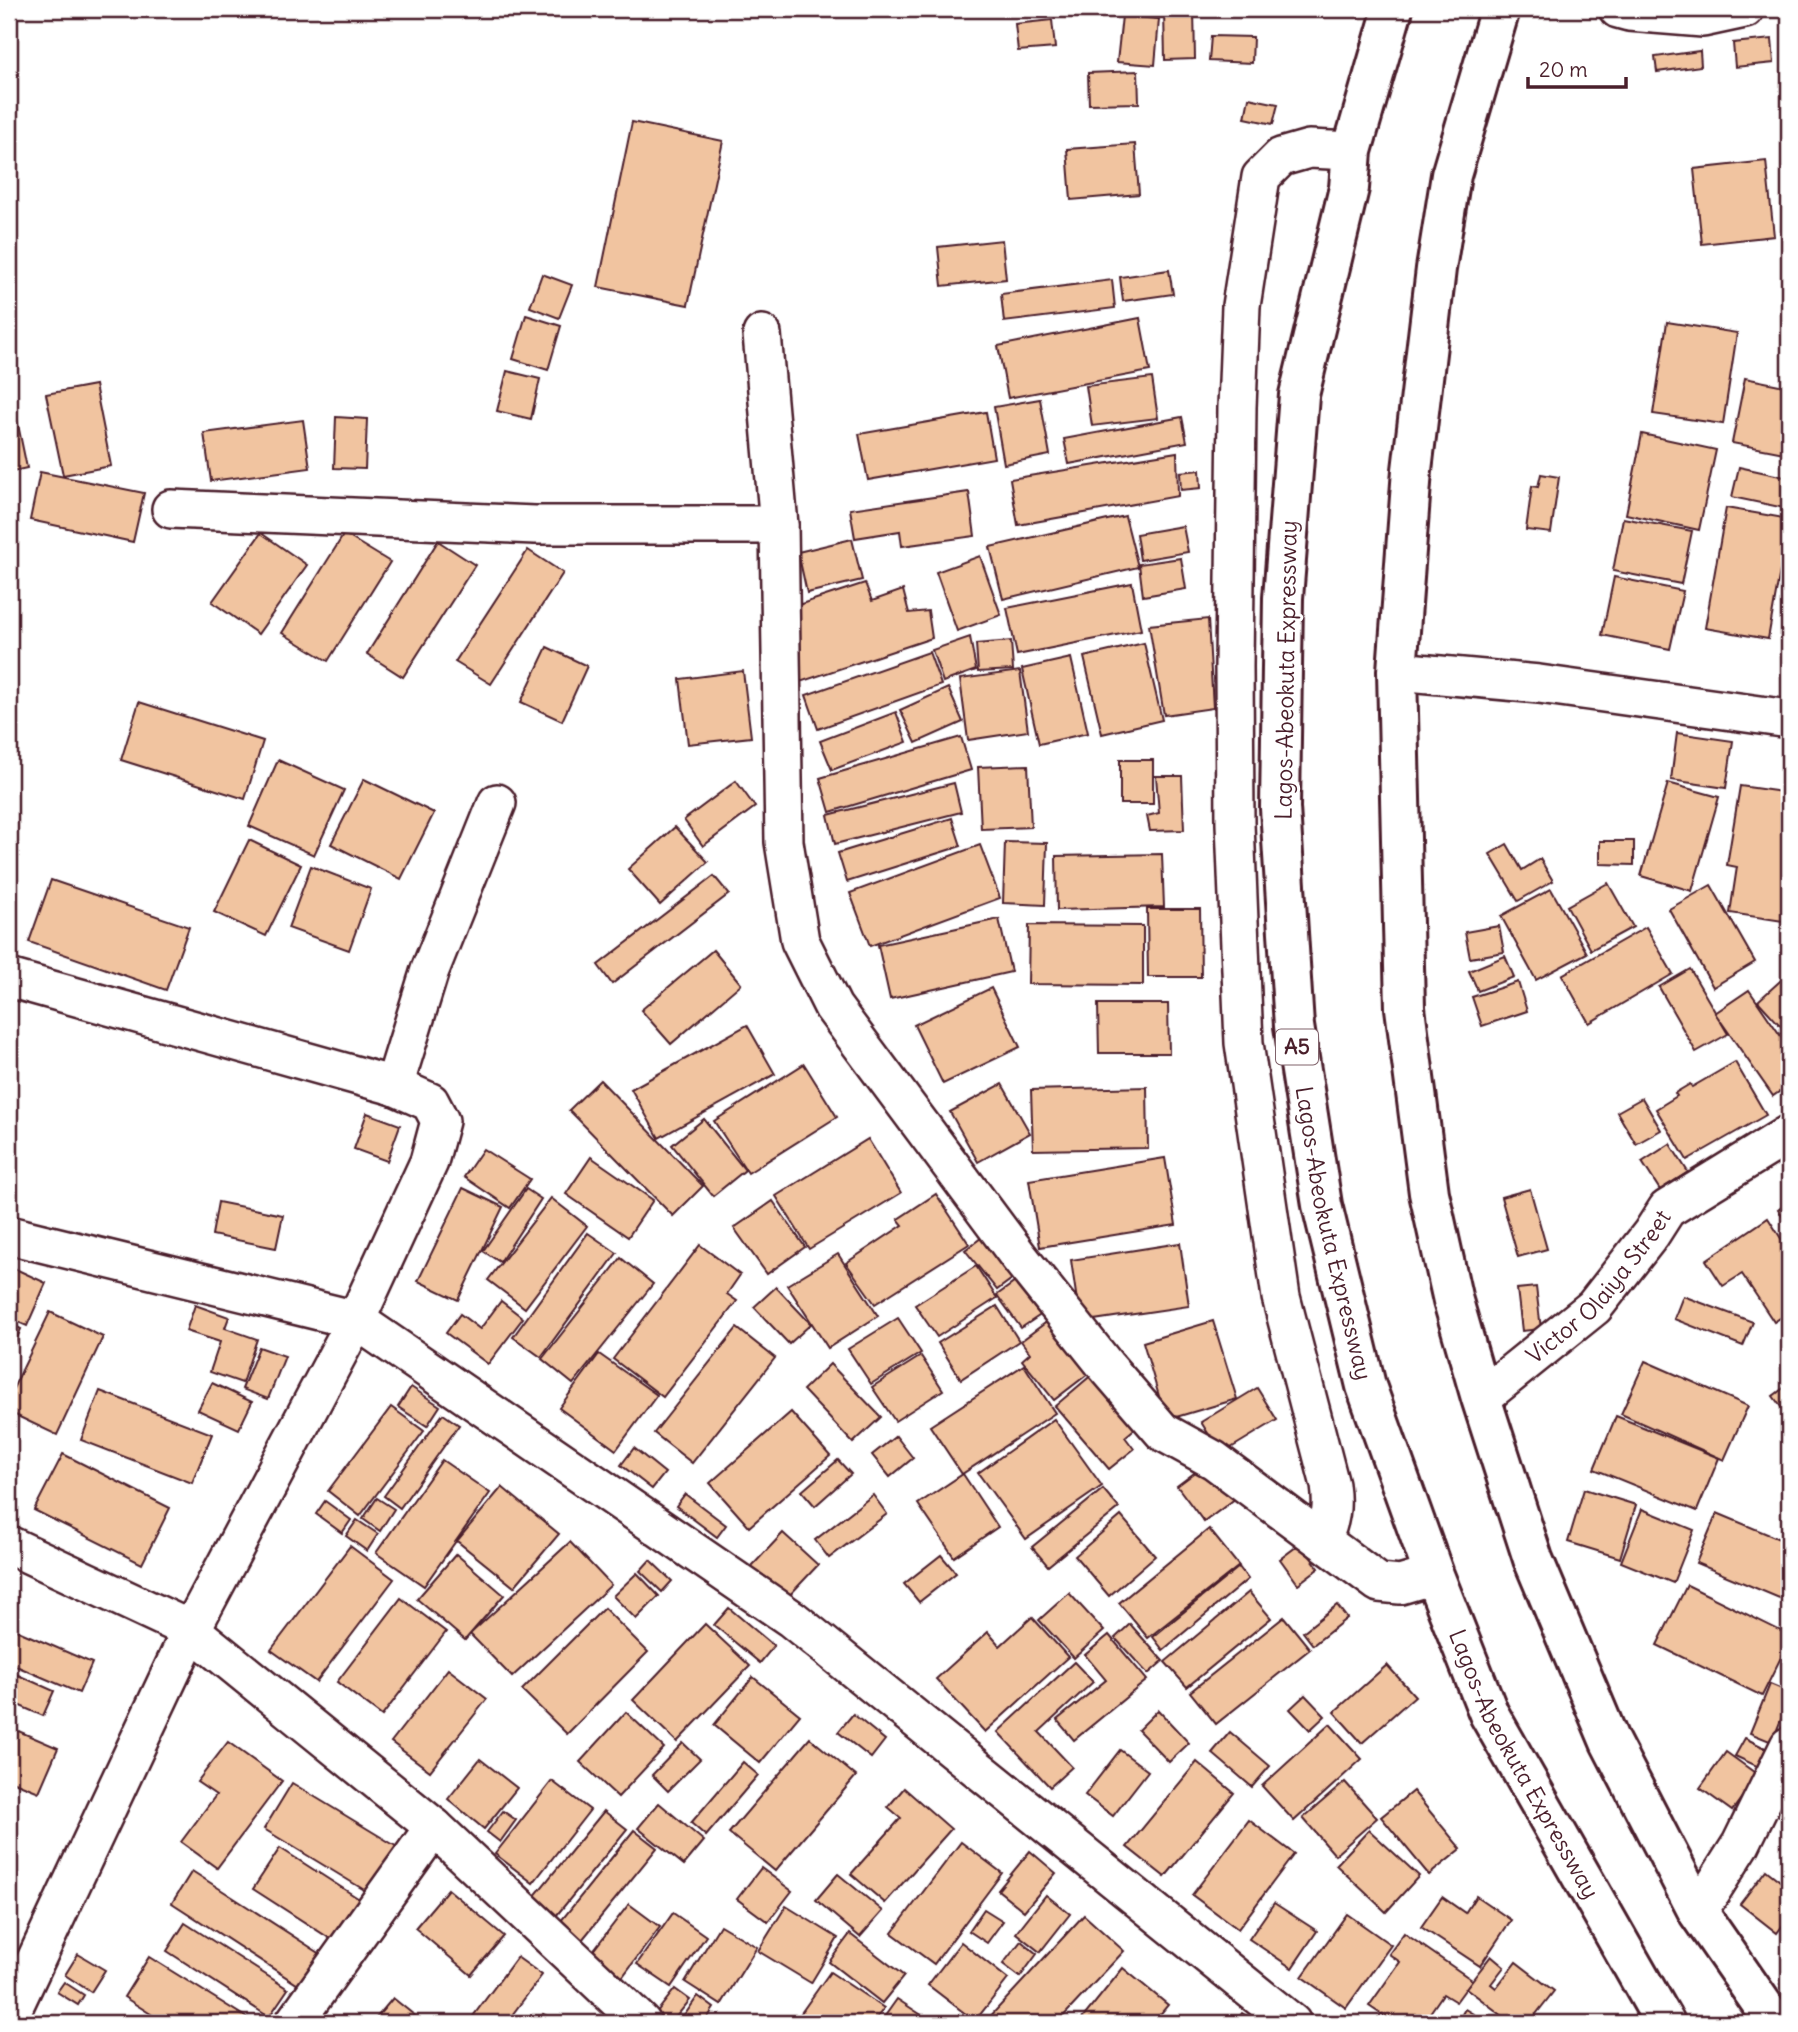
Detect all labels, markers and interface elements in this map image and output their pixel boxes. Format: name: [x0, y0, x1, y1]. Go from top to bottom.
scale bar: [1528, 46, 1626, 90]
text: 20 m: [1539, 56, 1588, 83]
street label: Lagos-Abeokuta Expressway: [1268, 520, 1303, 820]
road number: A5: [1276, 1030, 1318, 1064]
street label: Lagos-Abeokuta Expressway: [1290, 1084, 1379, 1383]
street label: Victor Olaiya Street: [1520, 1204, 1677, 1370]
street label: Lagos-Abeokuta Expressway: [1443, 1625, 1606, 1904]

